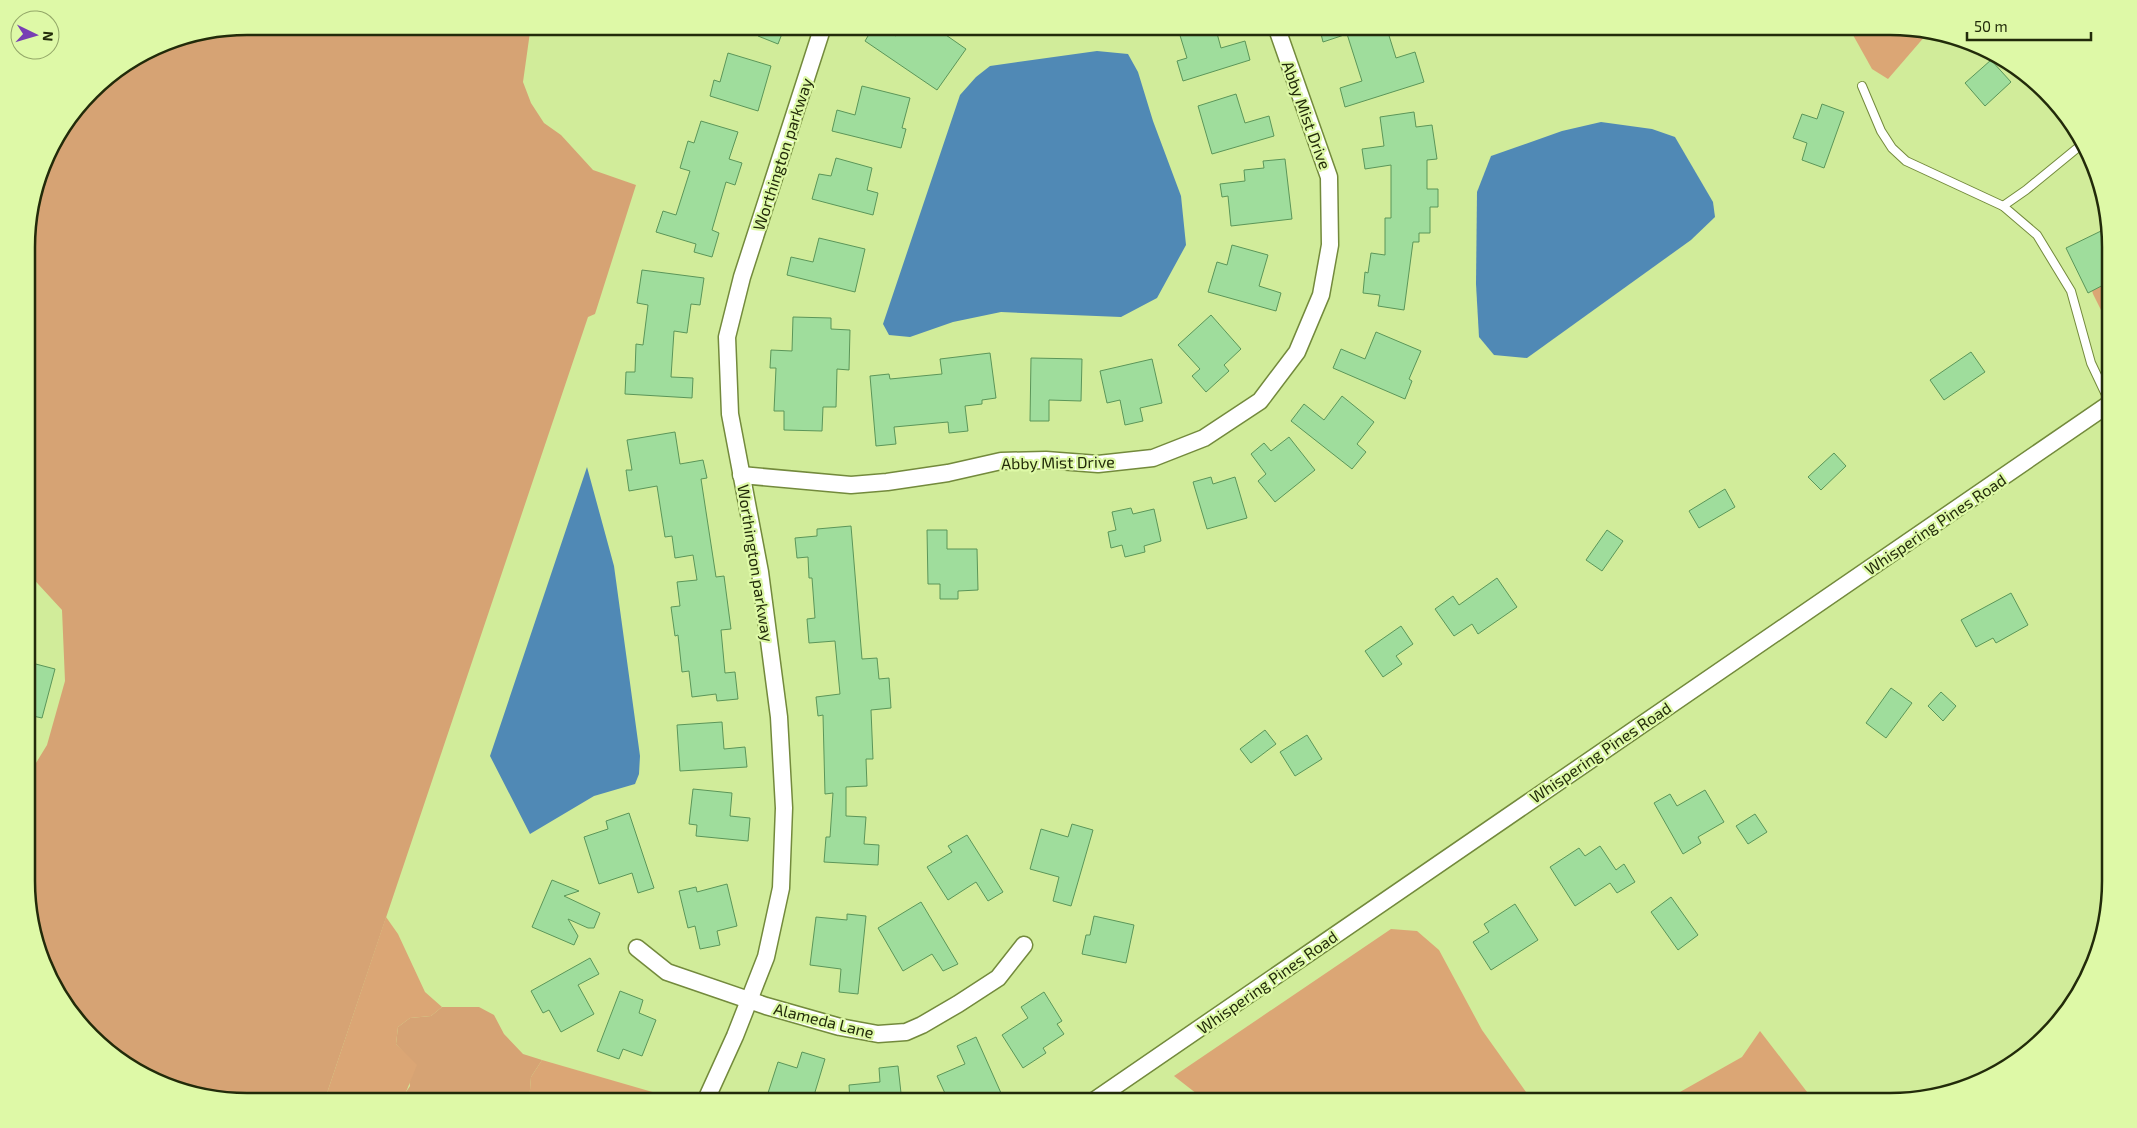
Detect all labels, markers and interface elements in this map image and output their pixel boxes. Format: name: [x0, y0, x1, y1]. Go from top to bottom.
north arrow: [10, 10, 60, 60]
scale bar: [1967, 10, 2091, 42]
text: 50 m: [1974, 17, 2008, 35]
text: N: [40, 30, 57, 42]
street label: Abby Mist Drive: [1279, 58, 1335, 172]
street label: Worthington parkway: [748, 75, 816, 233]
street label: Abby Mist Drive: [1001, 452, 1115, 472]
street label: Whispering Pines Road: [1861, 470, 2009, 578]
street label: Worthington parkway: [734, 483, 778, 644]
street label: Whispering Pines Road: [1526, 698, 1674, 806]
street label: Whispering Pines Road: [1193, 926, 1341, 1038]
street label: Alameda Lane: [772, 998, 876, 1042]

